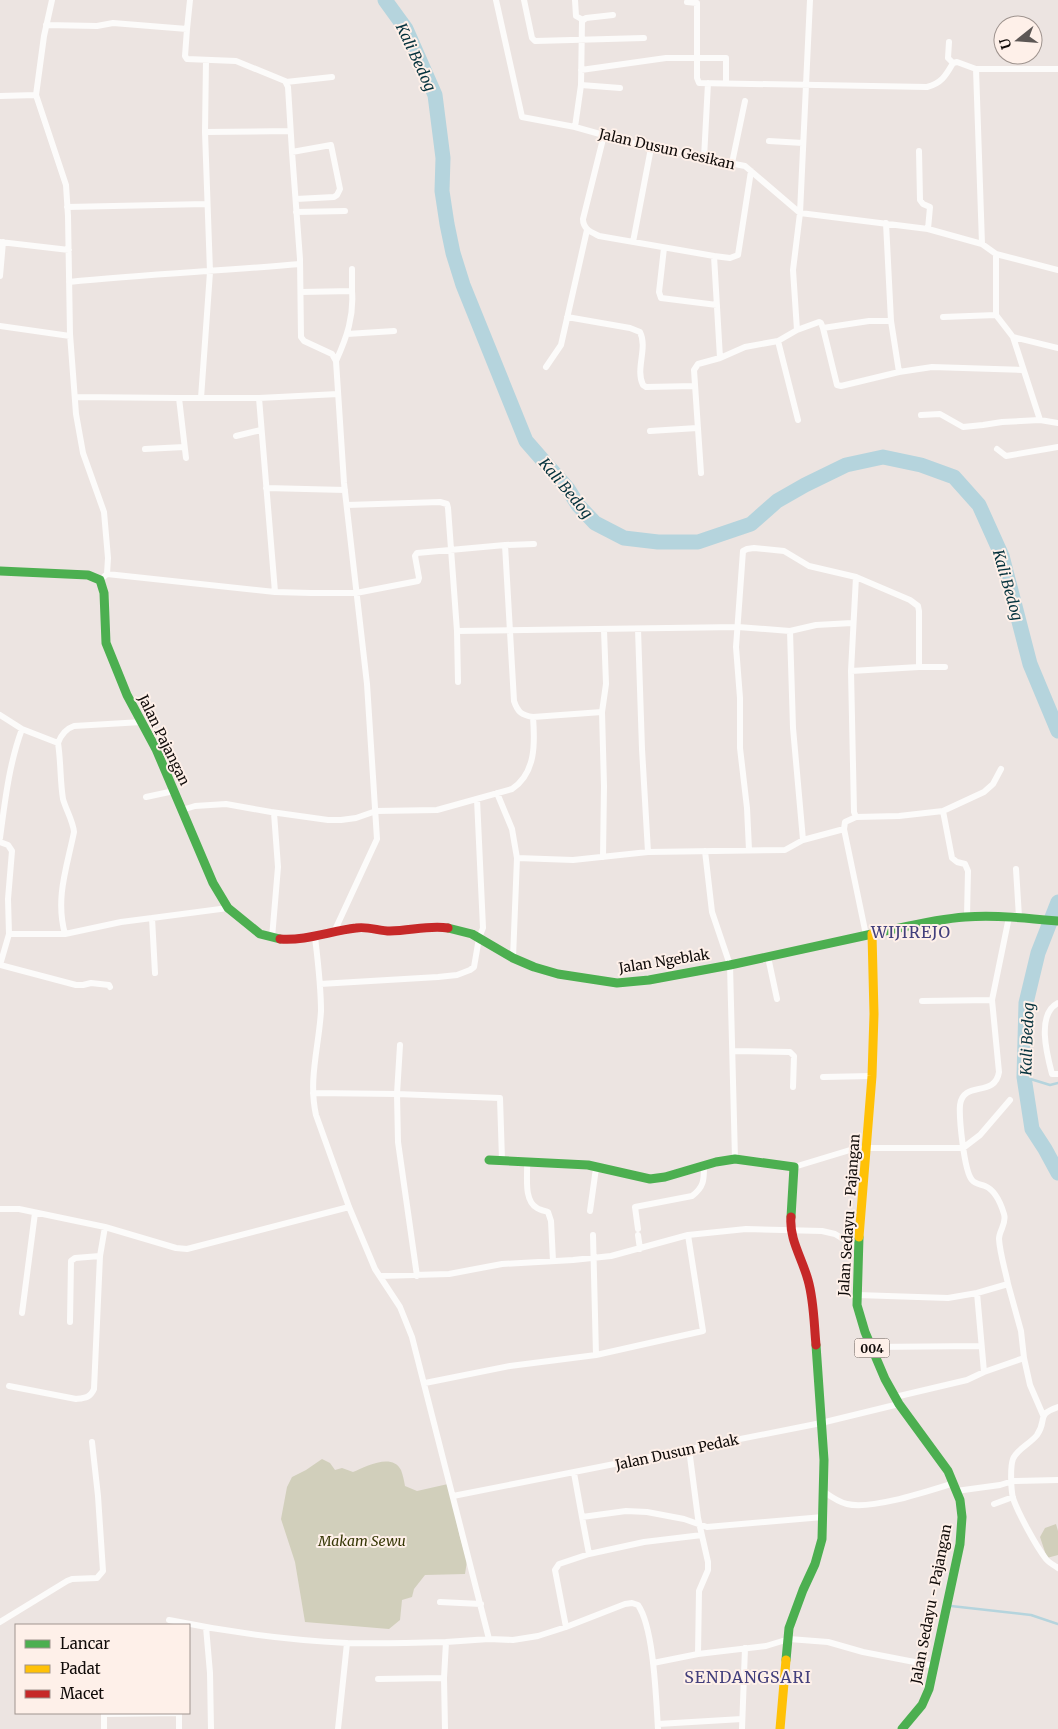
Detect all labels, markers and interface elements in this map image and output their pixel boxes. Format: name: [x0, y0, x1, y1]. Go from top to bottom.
north arrow: [993, 15, 1043, 65]
water label: Kali Bedog: [392, 19, 440, 94]
text: U: [995, 36, 1016, 51]
street label: Jalan Dusun Gesikan: [596, 124, 737, 173]
water label: Kali Bedog: [535, 453, 597, 522]
water label: Kali Bedog: [989, 546, 1027, 623]
street label: Jalan Pajangan: [134, 691, 194, 788]
district label: WIJIREJO: [870, 922, 951, 942]
street label: Jalan Ngeblak: [616, 945, 711, 977]
water label: Kali Bedog: [1016, 1002, 1038, 1077]
street label: Jalan Sedayu - Pajangan: [834, 1133, 864, 1298]
road number: 004: [854, 1339, 890, 1358]
street label: Jalan Dusun Pedak: [613, 1430, 740, 1474]
street label: Jalan Sedayu - Pajangan: [906, 1522, 955, 1687]
park label: Makam Sewu: [317, 1532, 406, 1550]
legend: [15, 1624, 190, 1714]
text: Lancar: [60, 1634, 110, 1653]
text: Padat: [60, 1659, 101, 1678]
district label: SENDANGSARI: [684, 1667, 812, 1687]
text: Macet: [60, 1684, 104, 1703]

